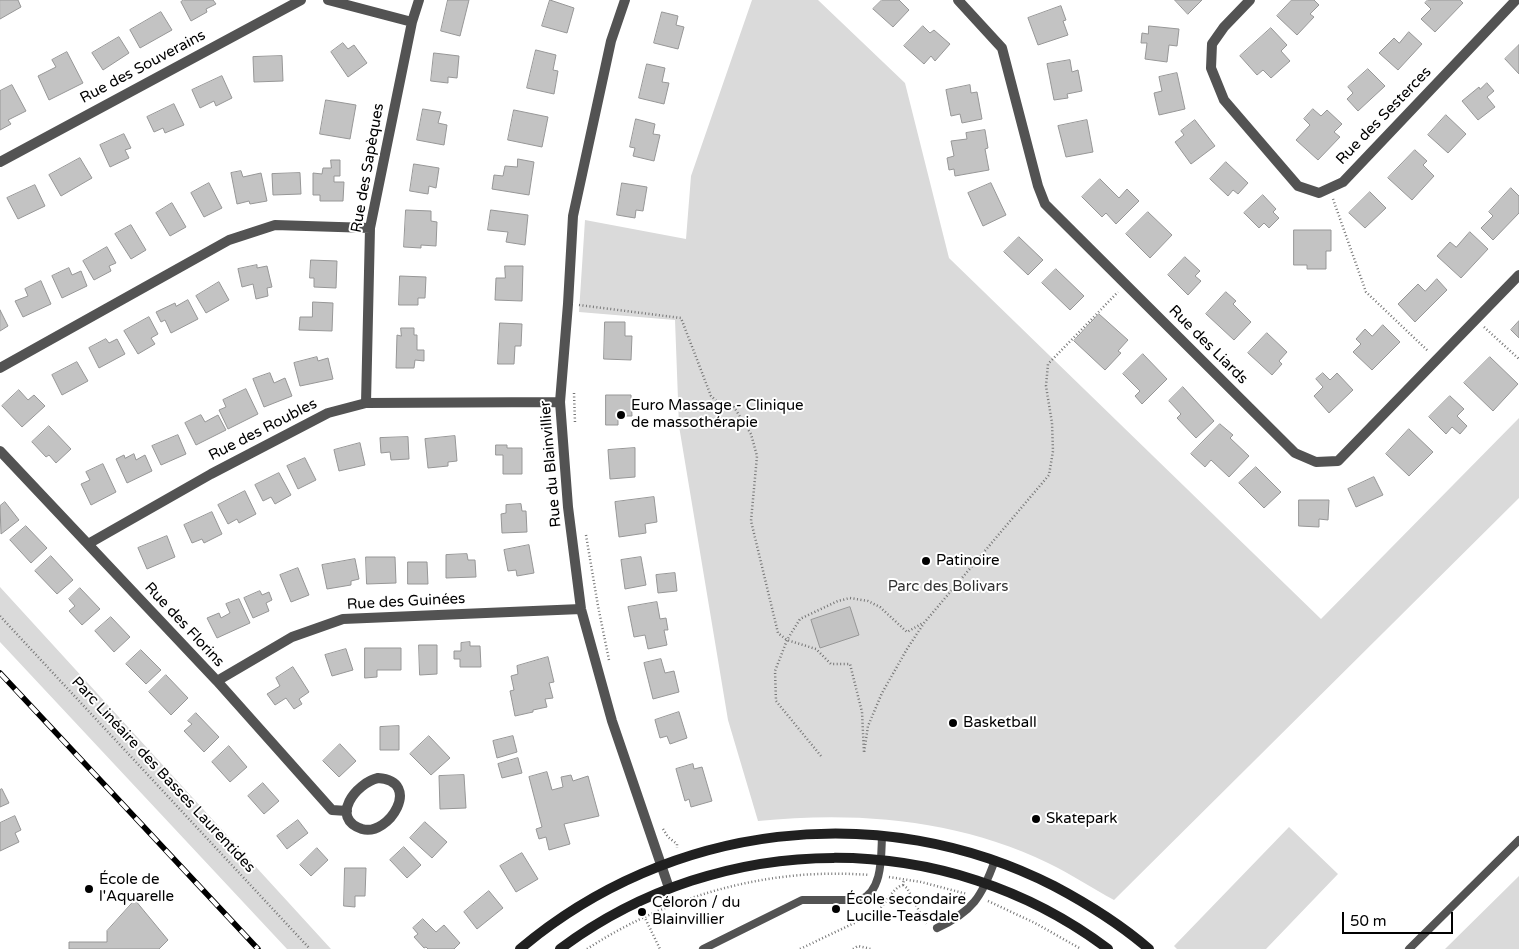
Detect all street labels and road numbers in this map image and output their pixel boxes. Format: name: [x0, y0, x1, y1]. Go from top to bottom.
street label: Rue des Souverains: [77, 26, 209, 108]
street label: Rue des Sesterces: [1333, 63, 1435, 169]
street label: Rue des Sapèques: [348, 102, 388, 234]
street label: Rue des Liards: [1165, 302, 1251, 388]
street label: Rue des Roubles: [206, 395, 320, 465]
street label: Rue du Blainvillier: [536, 400, 566, 528]
street label: Rue des Florins: [140, 579, 228, 671]
street label: Rue des Guinées: [346, 590, 466, 614]
street label: Parc Linéaire des Basses Laurentides: [67, 673, 259, 877]

